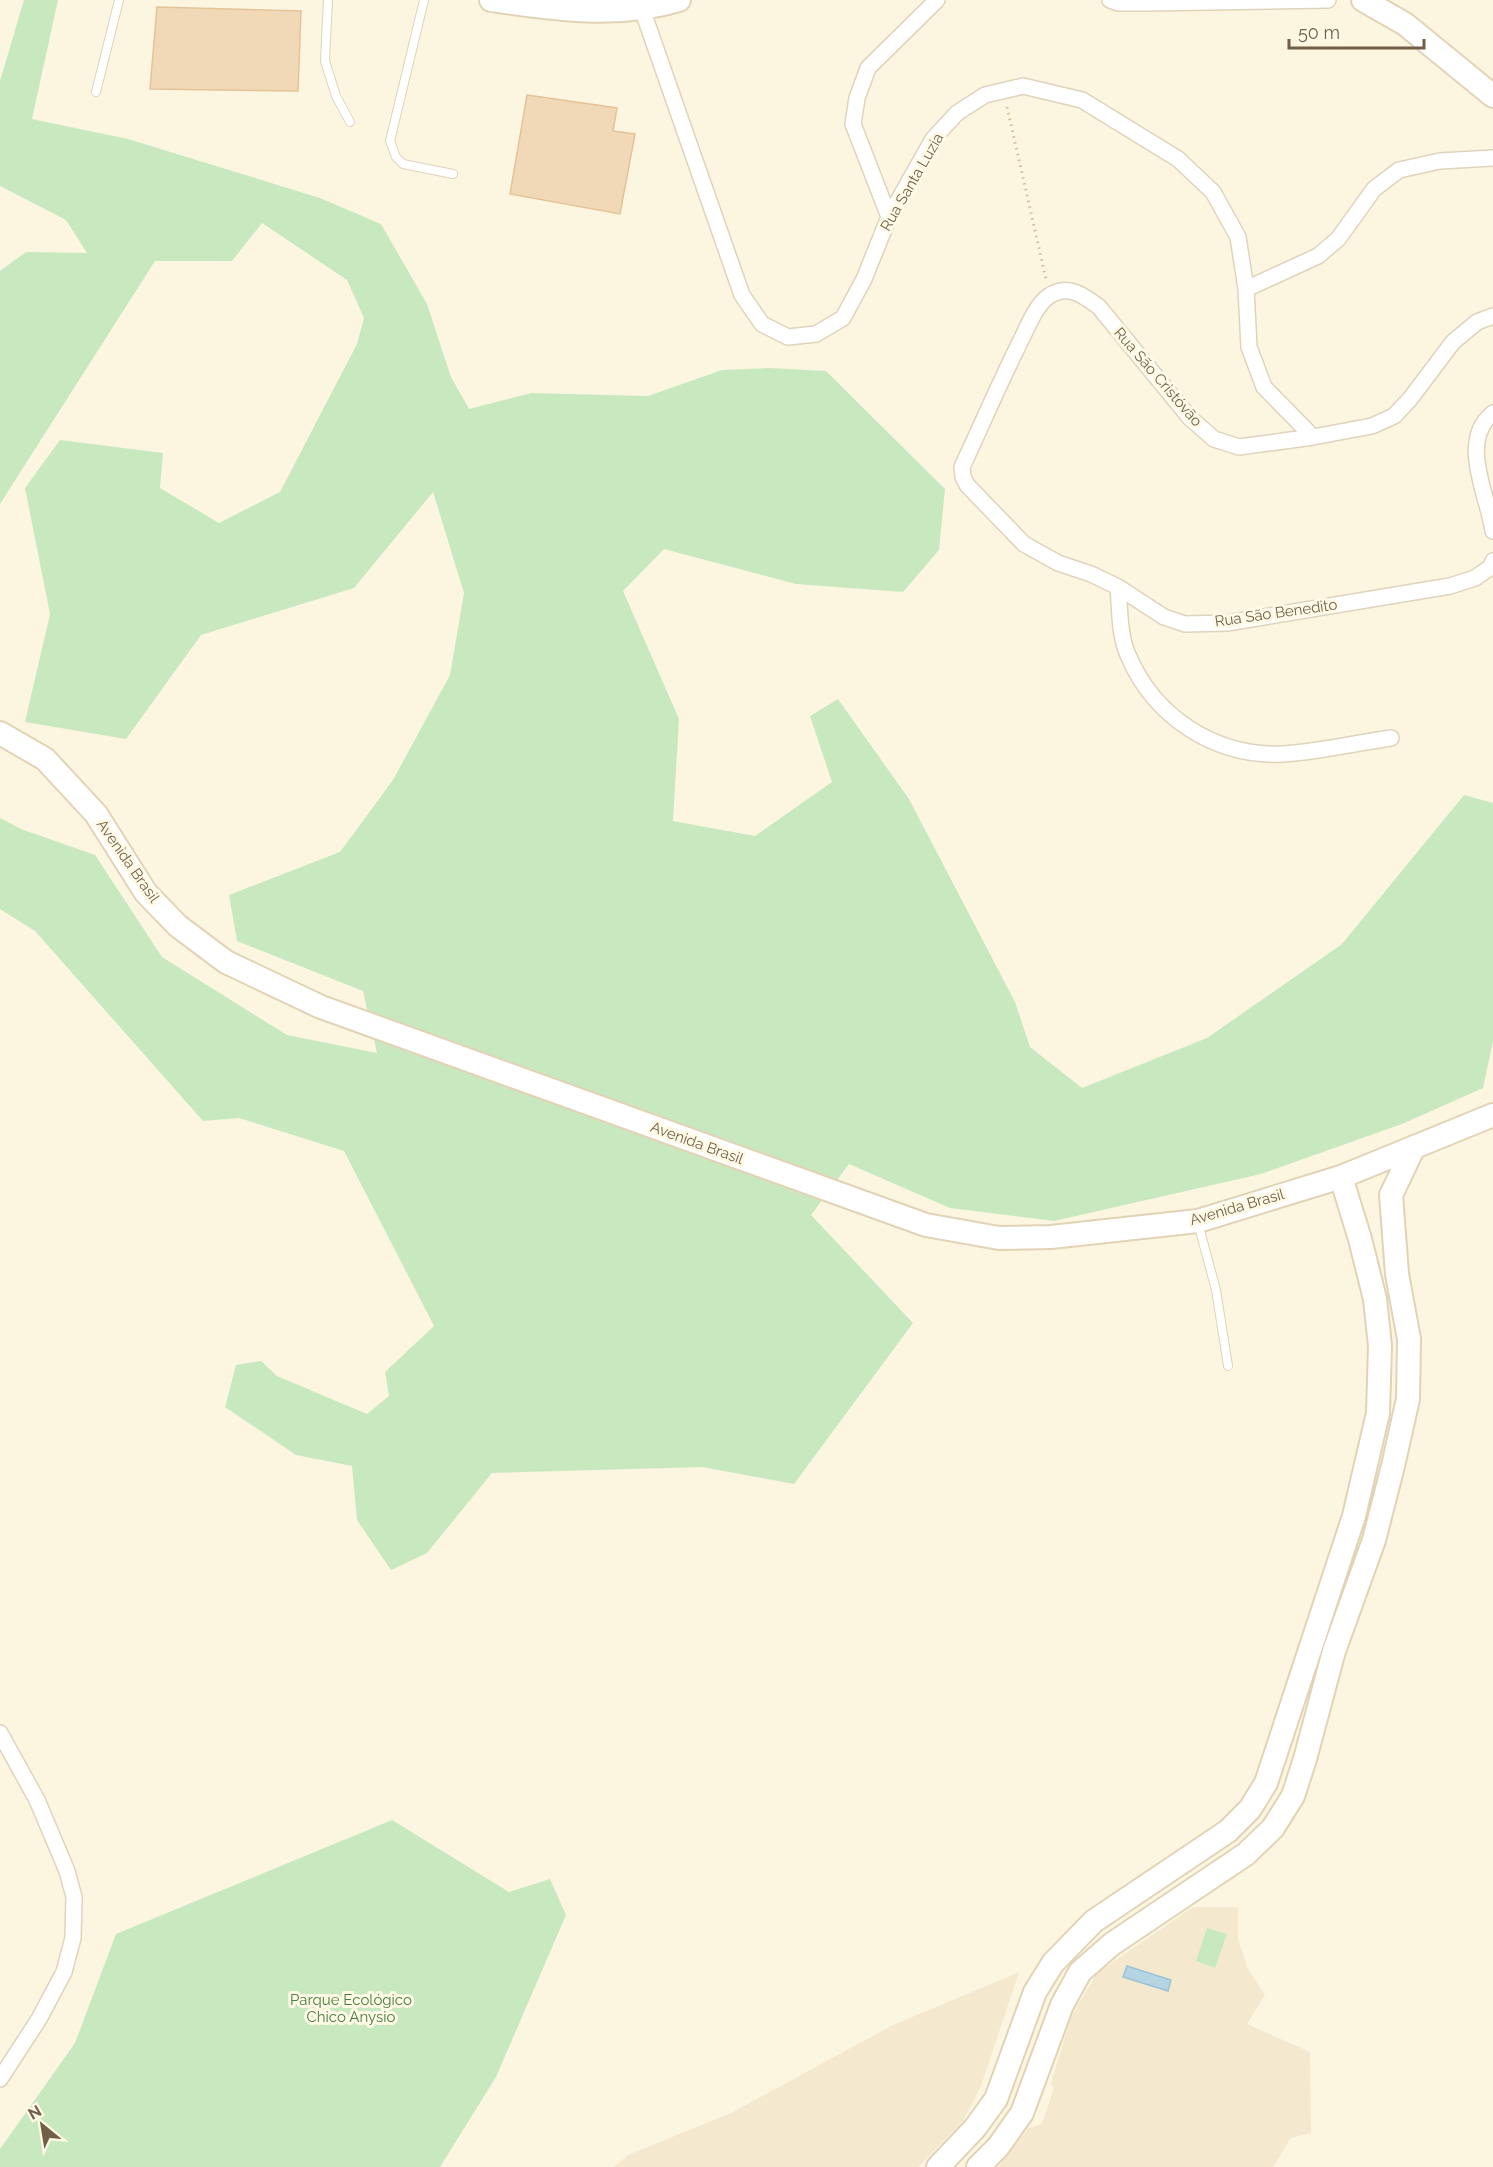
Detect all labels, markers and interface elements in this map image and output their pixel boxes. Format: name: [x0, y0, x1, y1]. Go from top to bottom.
scale bar: [1289, 12, 1424, 50]
text: 50 m: [1298, 22, 1340, 43]
street label: Rua Santa Luzia: [877, 130, 947, 234]
street label: Rua São Cristóvão: [1110, 324, 1206, 430]
street label: Rua São Benedito: [1214, 595, 1338, 630]
street label: Avenida Brasil: [93, 816, 164, 907]
street label: Avenida Brasil: [648, 1118, 747, 1168]
street label: Avenida Brasil: [1188, 1185, 1287, 1229]
park label: Parque Ecológico Chico Anysio: [290, 1991, 412, 2026]
north arrow: [12, 2095, 72, 2155]
text: N: [25, 2101, 45, 2124]

